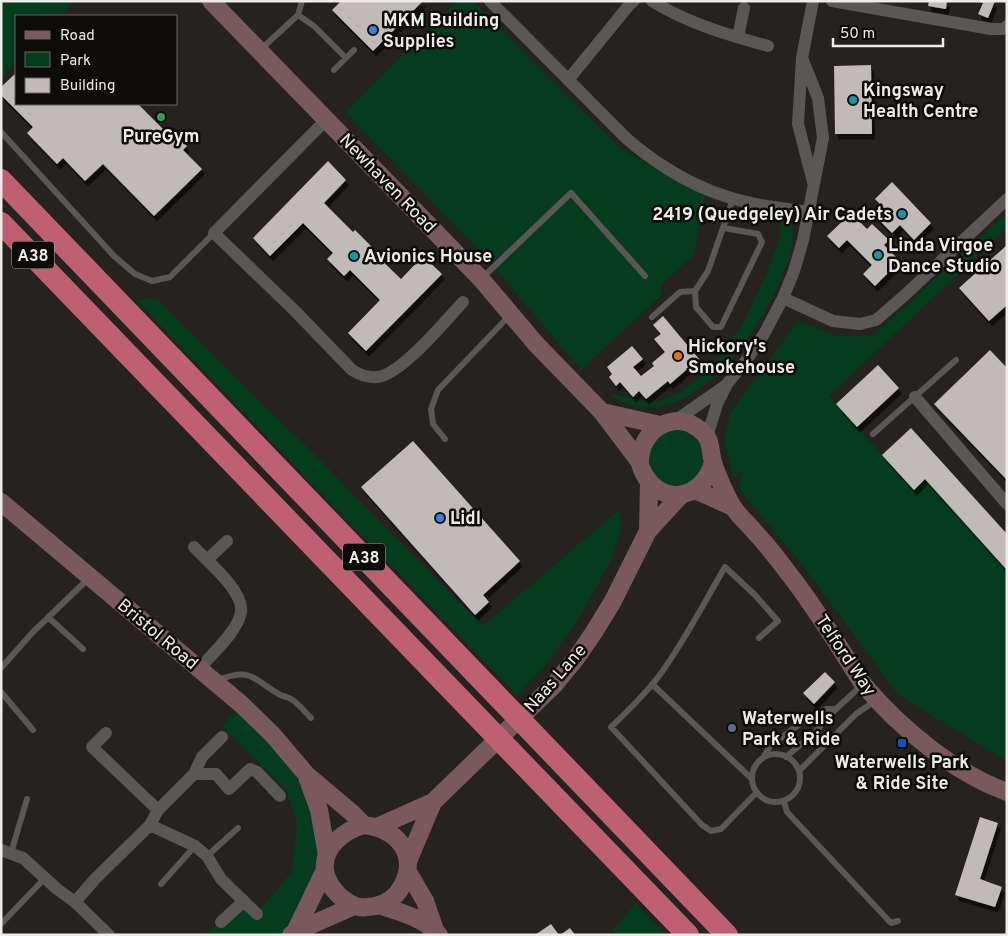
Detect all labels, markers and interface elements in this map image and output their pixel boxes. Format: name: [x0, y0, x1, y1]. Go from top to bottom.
place label: MKM Building Supplies: [383, 10, 499, 54]
legend: [15, 15, 178, 105]
scale bar: [833, 15, 943, 47]
marker: MKM Building Supplies: [367, 24, 379, 36]
text: 50 m: [840, 25, 875, 44]
text: Road: [60, 27, 95, 46]
text: Park: [60, 52, 91, 71]
text: Building: [60, 77, 115, 96]
place label: Kingsway Health Centre: [863, 80, 978, 124]
marker: Kingsway Health Centre: [847, 94, 859, 106]
marker: PureGym: [155, 111, 167, 123]
place label: PureGym: [122, 126, 200, 149]
street label: Newhaven Road: [334, 129, 440, 239]
place label: 2419 (Quedgeley) Air Cadets: [652, 204, 892, 227]
marker: 2419 (Quedgeley) Air Cadets: [896, 208, 908, 220]
place label: Linda Virgoe Dance Studio: [888, 235, 1000, 279]
road number: A38: [12, 242, 54, 268]
place label: Avionics House: [364, 246, 492, 269]
marker: Linda Virgoe Dance Studio: [872, 249, 884, 261]
marker: Avionics House: [348, 250, 360, 262]
place label: Hickory's Smokehouse: [688, 336, 795, 380]
marker: Hickory's Smokehouse: [672, 350, 684, 362]
place label: Lidl: [450, 508, 481, 531]
marker: Lidl: [434, 512, 446, 524]
road number: A38: [343, 544, 385, 570]
street label: Bristol Road: [112, 595, 202, 676]
street label: Telford Way: [809, 611, 880, 701]
street label: Naas Lane: [520, 640, 592, 718]
place label: Waterwells Park & Ride: [742, 708, 840, 752]
marker: Waterwells Park & Ride: [726, 722, 738, 734]
marker: Waterwells Park & Ride Site: [896, 737, 908, 749]
place label: Waterwells Park & Ride Site: [835, 752, 969, 796]

